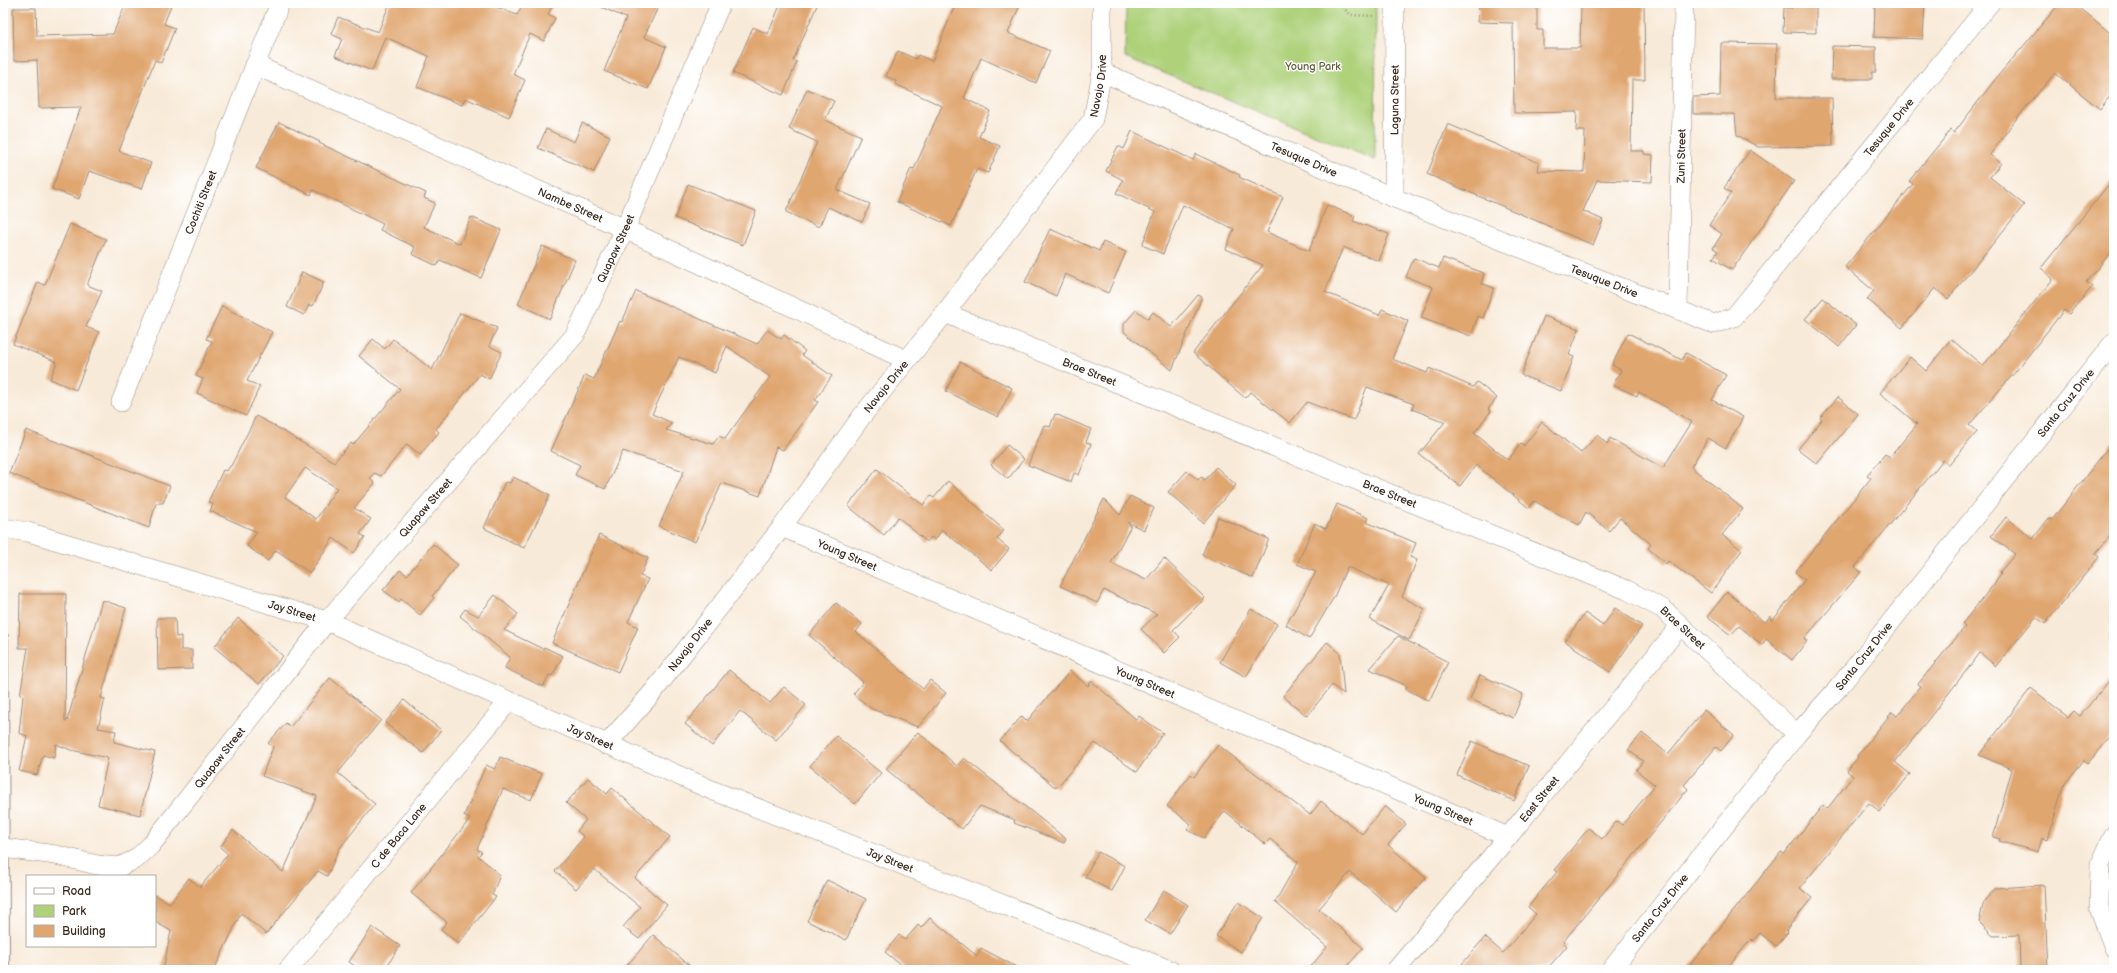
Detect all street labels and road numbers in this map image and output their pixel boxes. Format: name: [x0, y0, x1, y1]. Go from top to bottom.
street label: Navajo Drive: [1087, 54, 1109, 119]
street label: Laguna Street: [1388, 64, 1402, 135]
street label: Tesuque Drive: [1861, 95, 1917, 159]
street label: Zuni Street: [1674, 128, 1689, 184]
street label: Tesuque Drive: [1268, 139, 1340, 180]
street label: Cochiti Street: [183, 168, 220, 236]
street label: Nambe Street: [536, 185, 605, 226]
street label: Quapaw Street: [595, 212, 638, 285]
street label: Tesuque Drive: [1568, 262, 1640, 301]
street label: Brae Street: [1060, 355, 1119, 389]
street label: Navajo Drive: [861, 358, 912, 416]
street label: Santa Cruz Drive: [2035, 366, 2097, 440]
street label: Quapaw Street: [397, 475, 455, 540]
street label: Brae Street: [1361, 477, 1419, 511]
street label: Young Street: [814, 537, 879, 574]
street label: Jay Street: [267, 598, 318, 625]
street label: Brae Street: [1657, 604, 1708, 653]
street label: Navajo Drive: [666, 615, 715, 674]
street label: Santa Cruz Drive: [1833, 619, 1895, 693]
street label: Young Street: [1112, 664, 1177, 701]
street label: Jay Street: [565, 721, 616, 753]
street label: Quapaw Street: [192, 724, 248, 791]
street label: East Street: [1517, 773, 1562, 825]
street label: Young Street: [1410, 791, 1475, 828]
street label: C de Baca Lane: [368, 800, 430, 871]
street label: Jay Street: [865, 846, 916, 876]
street label: Santa Cruz Drive: [1629, 871, 1692, 945]

